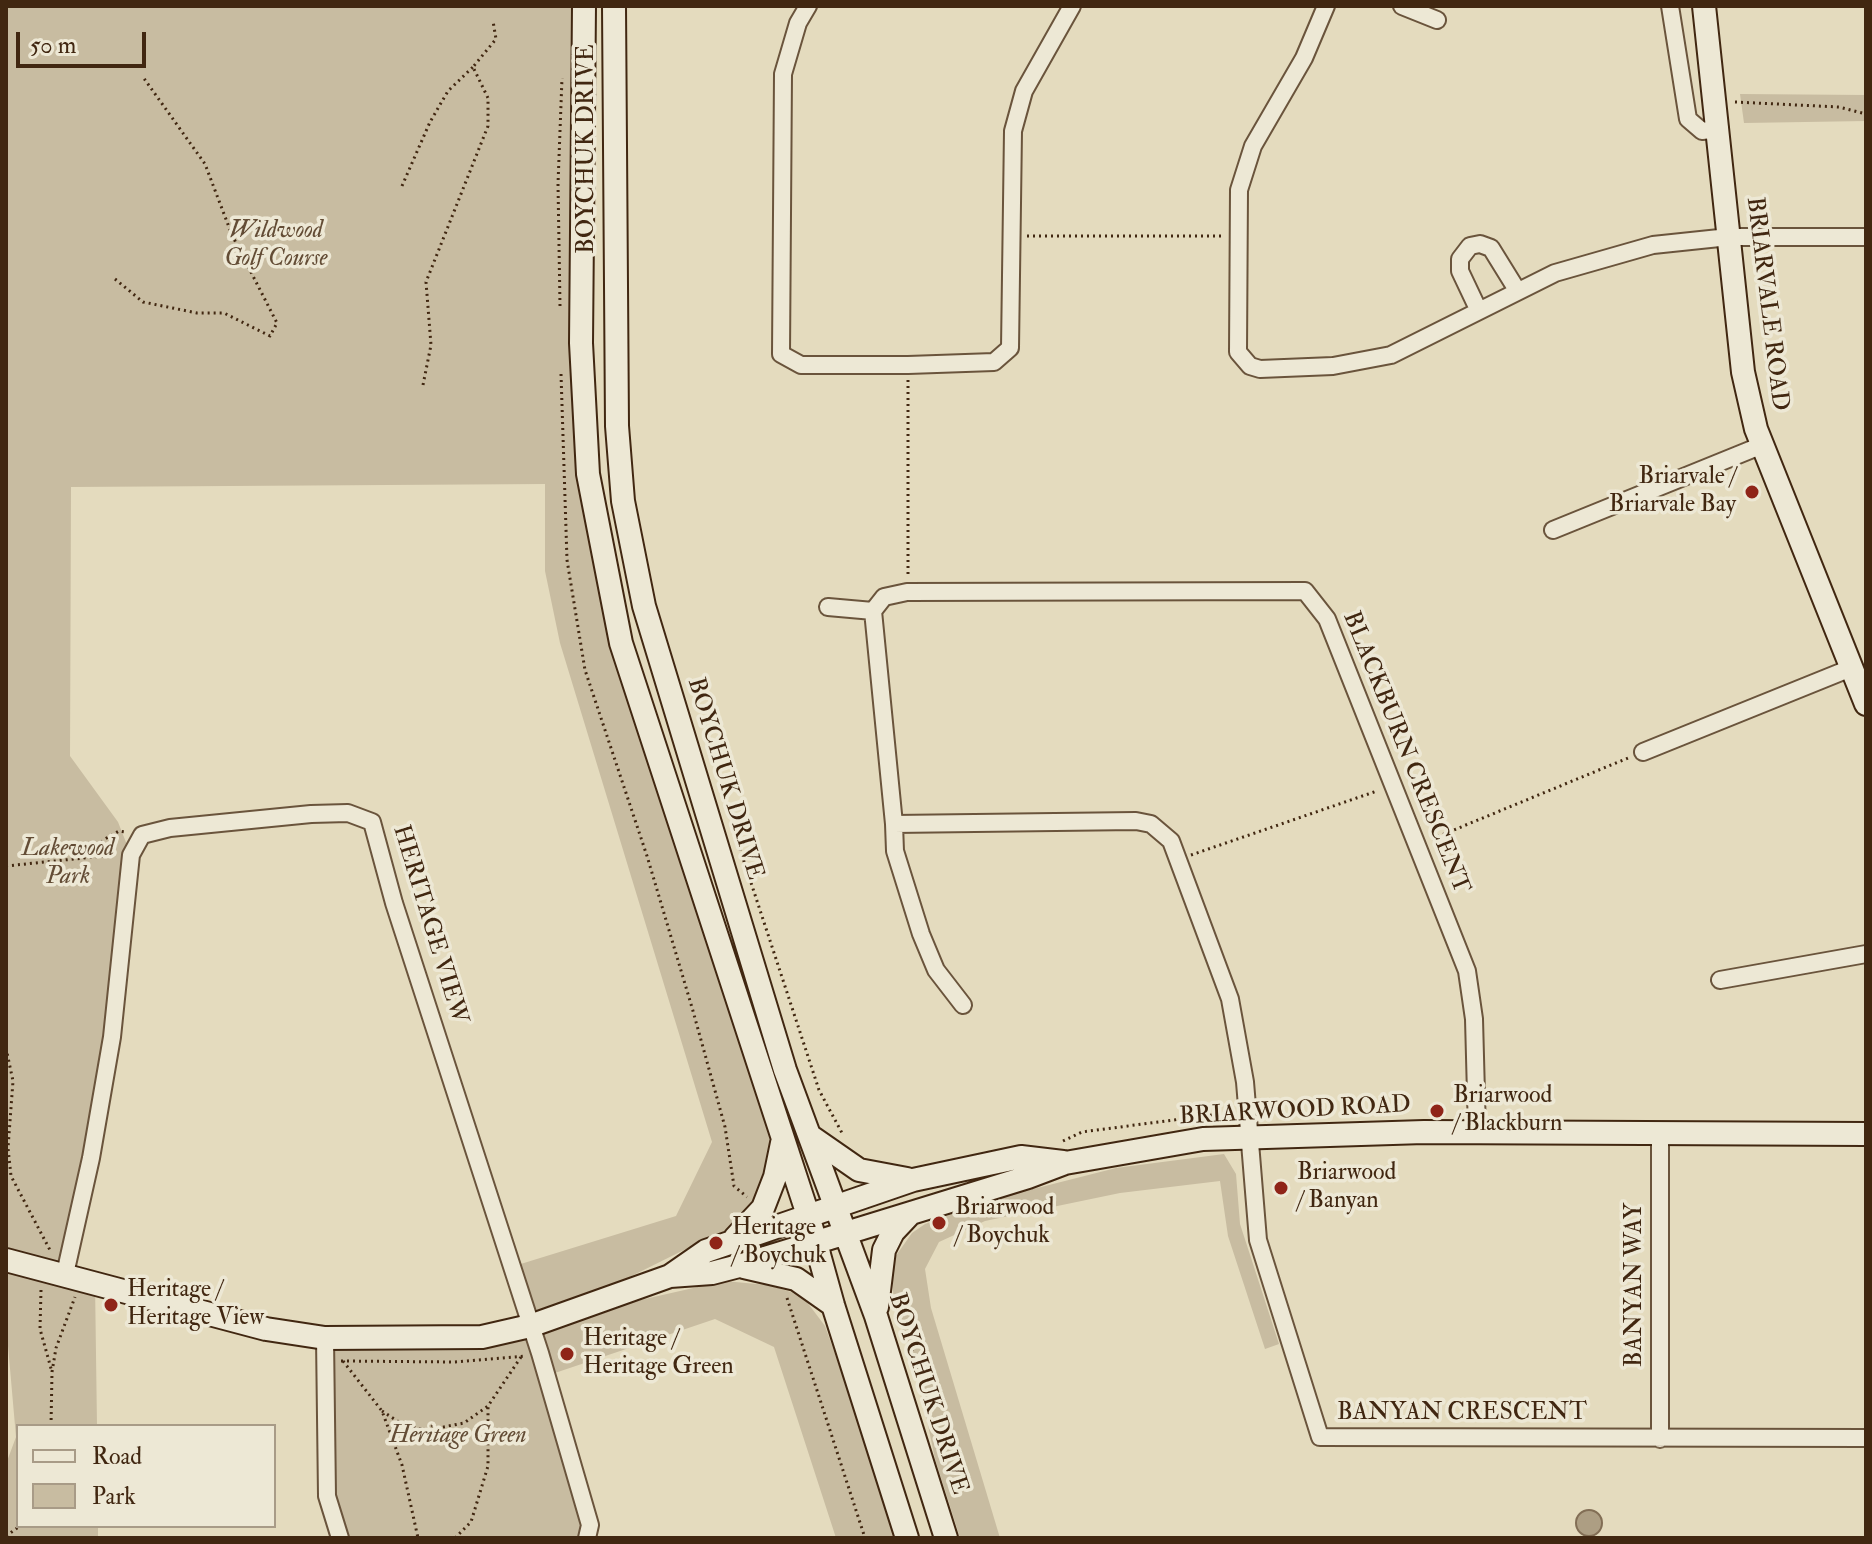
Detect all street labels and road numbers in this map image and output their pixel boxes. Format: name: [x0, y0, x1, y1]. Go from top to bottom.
street label: BOYCHUK DRIVE: [574, 44, 602, 254]
street label: BRIARVALE ROAD: [1739, 195, 1793, 413]
street label: BLACKBURN CRESCENT: [1335, 608, 1475, 898]
street label: BOYCHUK DRIVE: [680, 674, 768, 884]
street label: HERITAGE VIEW: [385, 822, 473, 1028]
street label: BRIARWOOD ROAD: [1179, 1092, 1411, 1132]
street label: BANYAN WAY: [1622, 1203, 1650, 1367]
street label: BOYCHUK DRIVE: [881, 1290, 973, 1498]
street label: BANYAN CRESCENT: [1337, 1400, 1587, 1428]

